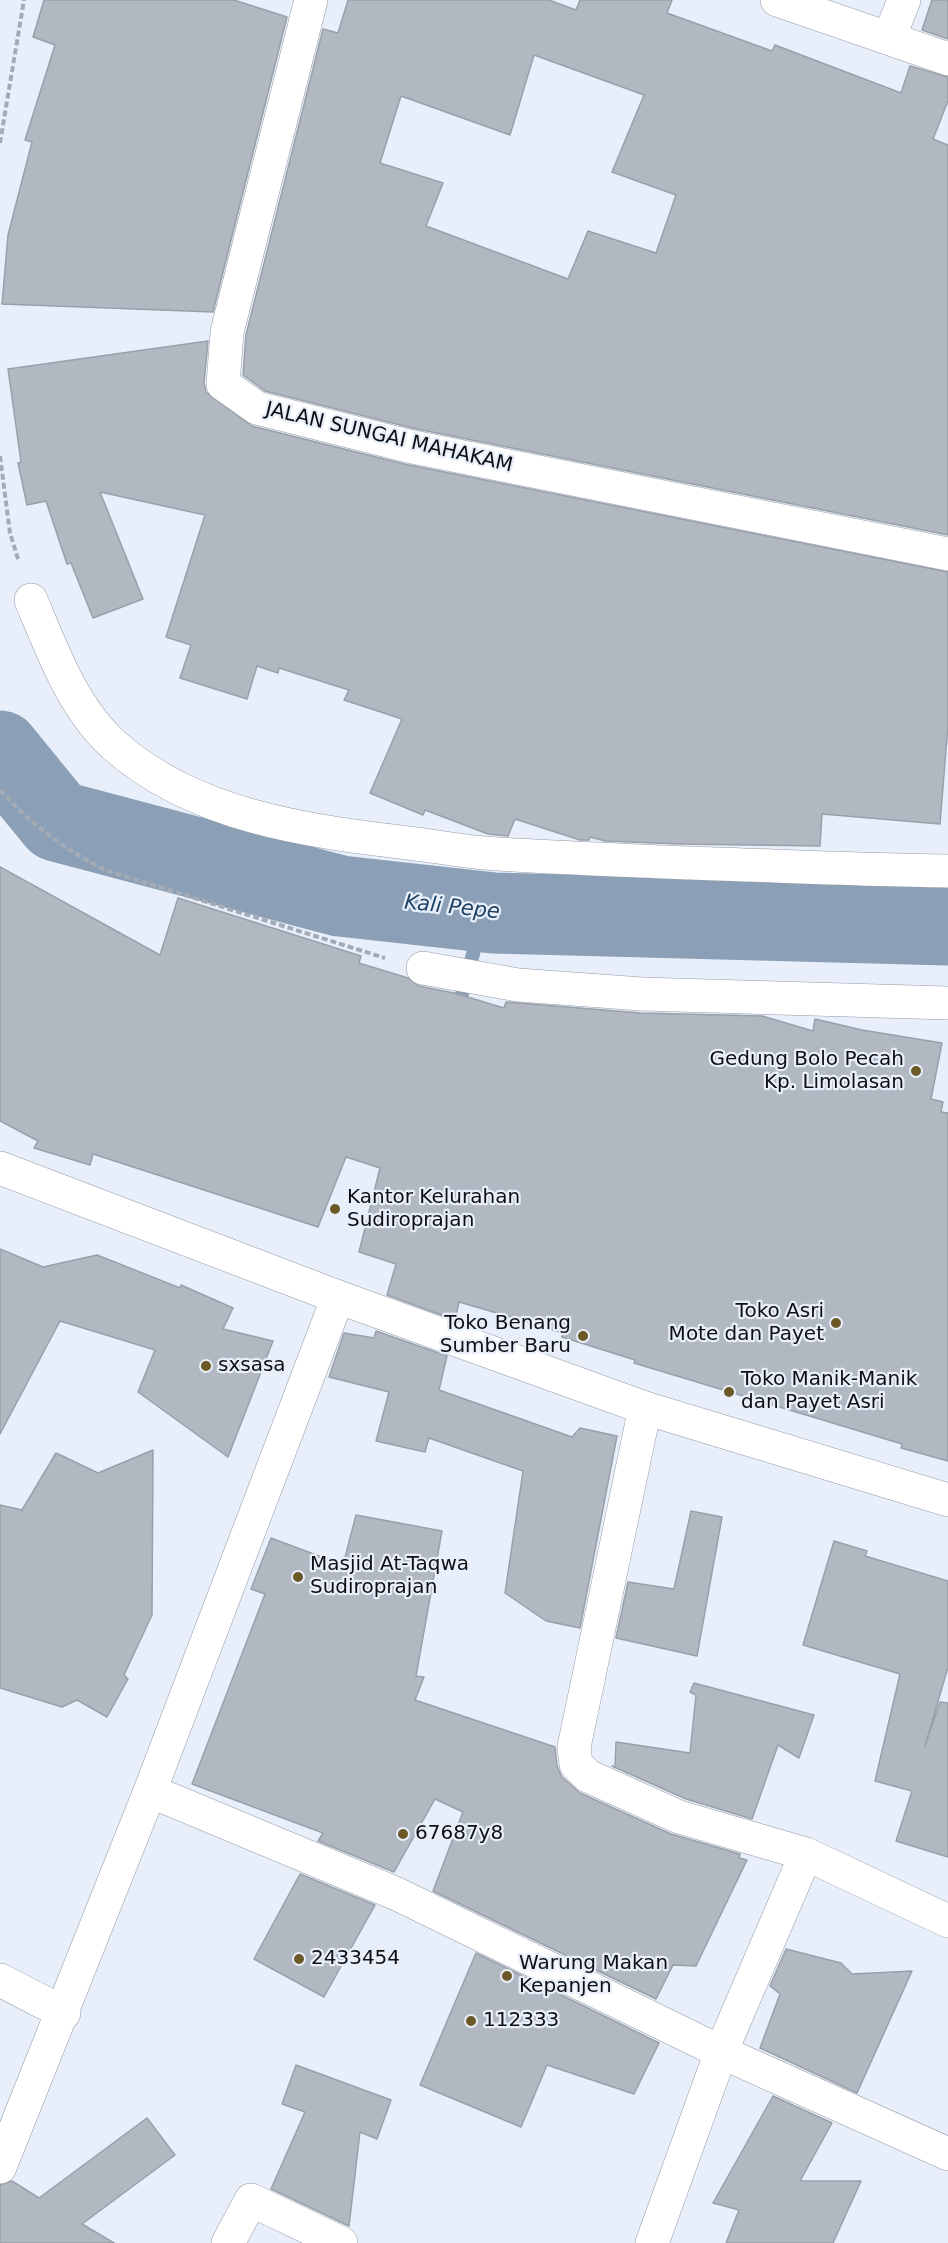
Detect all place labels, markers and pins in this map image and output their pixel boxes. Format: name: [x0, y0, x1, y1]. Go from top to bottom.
place label: Gedung Bolo Pecah Kp. Limolasan: [709, 1048, 904, 1095]
marker: Gedung Bolo Pecah Kp. Limolasan: [909, 1064, 923, 1078]
place label: Kantor Kelurahan Sudiroprajan: [347, 1186, 520, 1233]
marker: Kantor Kelurahan Sudiroprajan: [328, 1202, 342, 1216]
place label: Toko Asri Mote dan Payet: [669, 1300, 824, 1347]
place label: Toko Benang Sumber Baru: [440, 1312, 571, 1359]
marker: Toko Asri Mote dan Payet: [829, 1316, 843, 1330]
marker: Toko Benang Sumber Baru: [576, 1329, 590, 1343]
place label: sxsasa: [218, 1354, 286, 1378]
marker: sxsasa: [199, 1359, 213, 1373]
place label: Toko Manik-Manik dan Payet Asri: [741, 1368, 917, 1415]
marker: Toko Manik-Manik dan Payet Asri: [722, 1385, 736, 1399]
place label: Masjid At-Taqwa Sudiroprajan: [310, 1553, 469, 1600]
marker: Masjid At-Taqwa Sudiroprajan: [291, 1570, 305, 1584]
place label: 67687y8: [415, 1822, 503, 1846]
marker: 67687y8: [396, 1827, 410, 1841]
place label: 2433454: [311, 1947, 400, 1971]
marker: 2433454: [292, 1952, 306, 1966]
place label: Warung Makan Kepanjen: [519, 1952, 668, 1999]
marker: Warung Makan Kepanjen: [500, 1969, 514, 1983]
place label: 112333: [483, 2009, 559, 2033]
marker: 112333: [464, 2014, 478, 2028]

